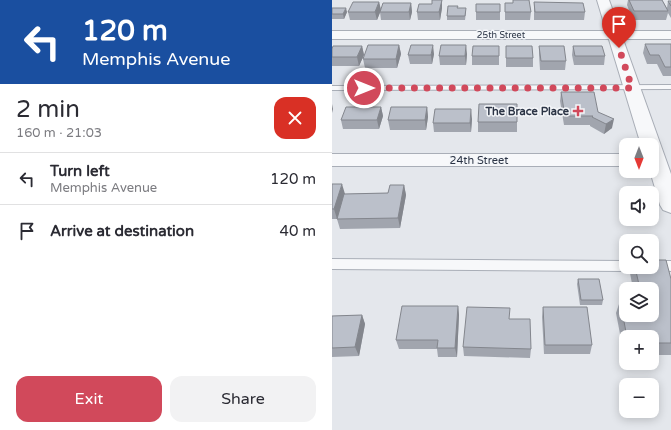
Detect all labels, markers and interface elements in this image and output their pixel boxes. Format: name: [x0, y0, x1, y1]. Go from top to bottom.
pin: [602, 7.0, 636, 48]
icon: arrive: [608, 13, 630, 35]
text: 120 m: [82, 14, 168, 48]
icon: left: [16, 16, 68, 68]
street label: 25th Street: [477, 30, 526, 41]
text: Memphis Avenue: [82, 48, 230, 70]
position arrow: [343, 67, 385, 109]
text: 2 min: [16, 95, 80, 124]
button: close: [274, 97, 316, 139]
place label: The Brace Place: [484, 105, 570, 118]
marker: The Brace Place: [572, 105, 584, 117]
text: 160 m · 21:03: [16, 125, 102, 141]
north arrow: [619, 138, 659, 178]
map controls: [619, 138, 659, 418]
street label: 24th Street: [449, 154, 509, 167]
text: Turn left: [50, 162, 110, 180]
icon: left: [16, 168, 38, 190]
text: 120 m: [270, 170, 316, 188]
text: Memphis Avenue: [50, 180, 157, 196]
button: sound: [619, 186, 659, 226]
icon: arrive: [16, 220, 38, 242]
text: Arrive at destination: [50, 222, 194, 240]
text: 40 m: [279, 222, 316, 240]
button: search: [619, 234, 659, 274]
button: layers: [619, 282, 659, 322]
button: +: [619, 330, 659, 370]
button: Exit: [16, 376, 162, 422]
button: Share: [170, 376, 316, 422]
button: −: [619, 378, 659, 418]

